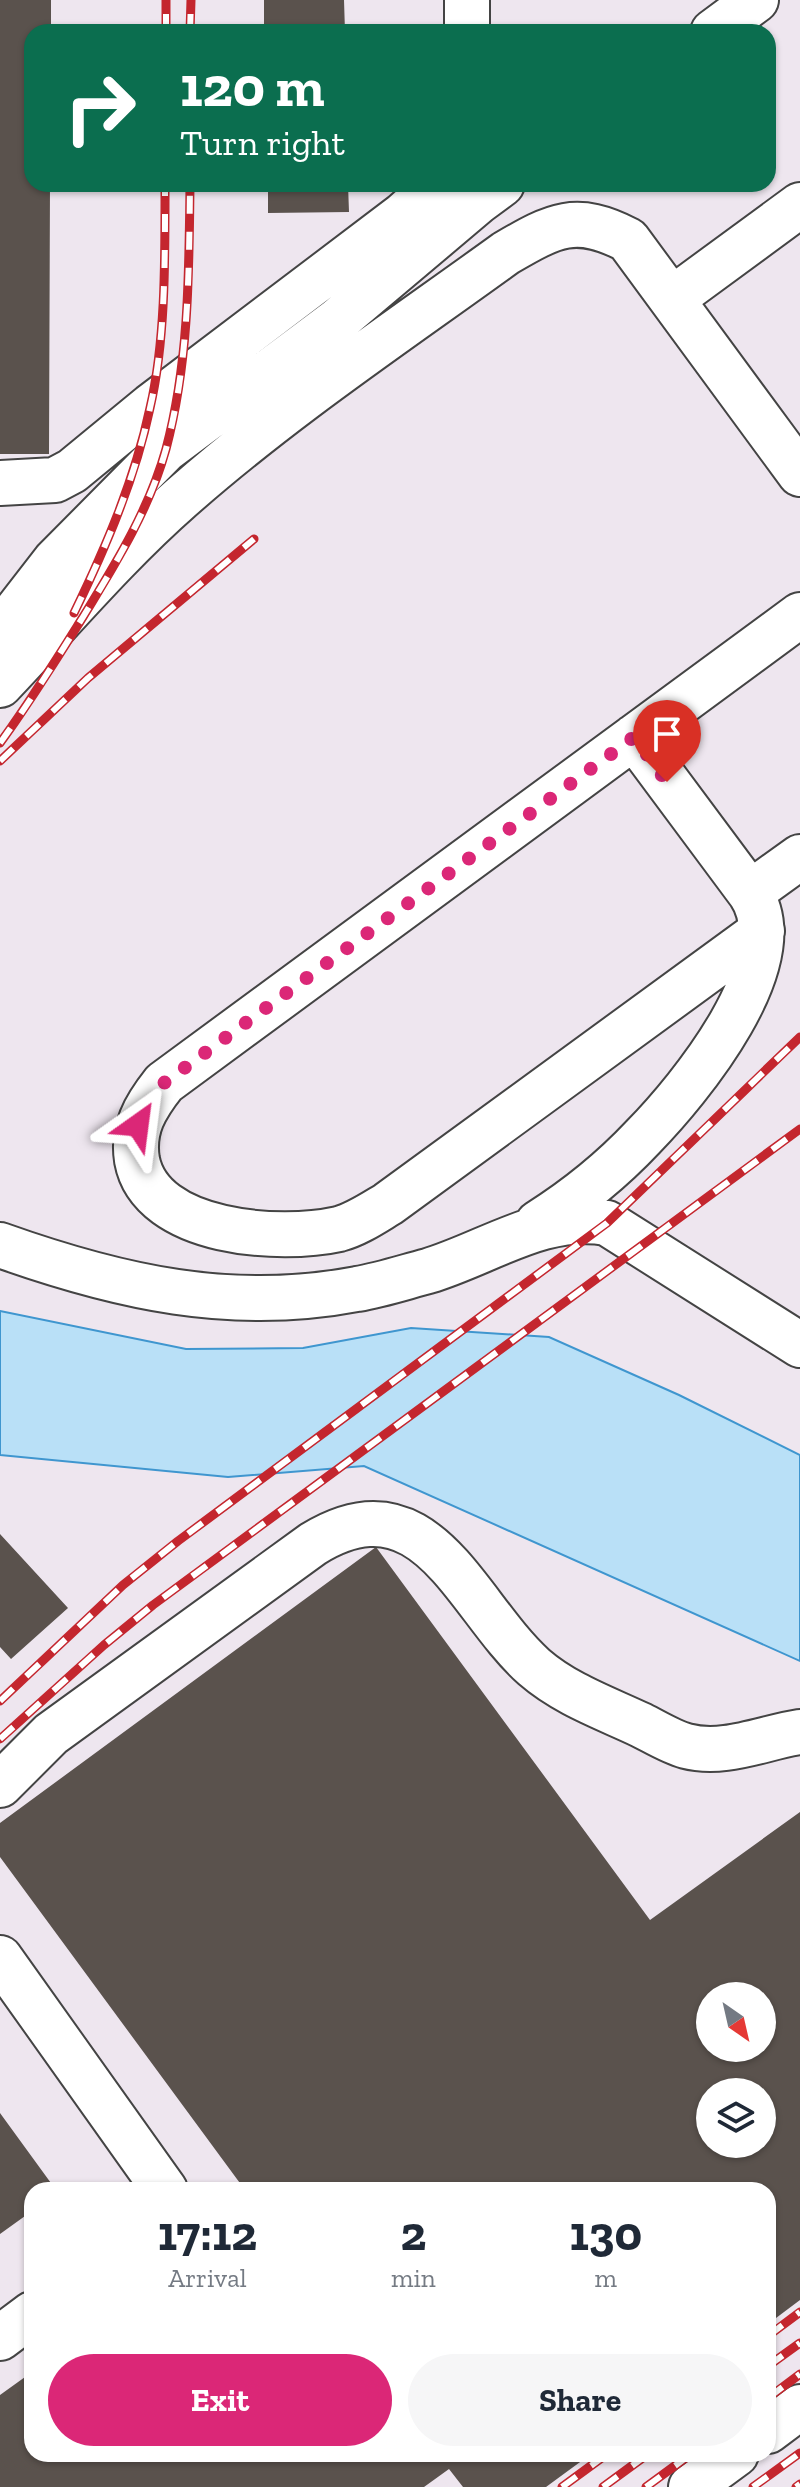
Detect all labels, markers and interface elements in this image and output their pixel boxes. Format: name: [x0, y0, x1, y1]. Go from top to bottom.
text: 120 m: [180, 53, 324, 120]
icon: right: [48, 56, 152, 160]
text: Turn right: [180, 121, 345, 164]
pin: [633, 700, 701, 782]
icon: arrive: [645, 712, 689, 756]
position arrow: [96, 1083, 180, 1167]
north arrow: [696, 1982, 776, 2062]
map controls: [696, 1982, 776, 2158]
button: layers: [696, 2078, 776, 2158]
text: 17:12: [158, 2205, 257, 2262]
text: 2: [400, 2205, 426, 2262]
text: 130: [569, 2205, 642, 2262]
text: Arrival: [168, 2262, 247, 2294]
text: min: [391, 2262, 436, 2294]
text: m: [595, 2262, 617, 2294]
button: Exit: [48, 2354, 392, 2446]
button: Share: [408, 2354, 752, 2446]

